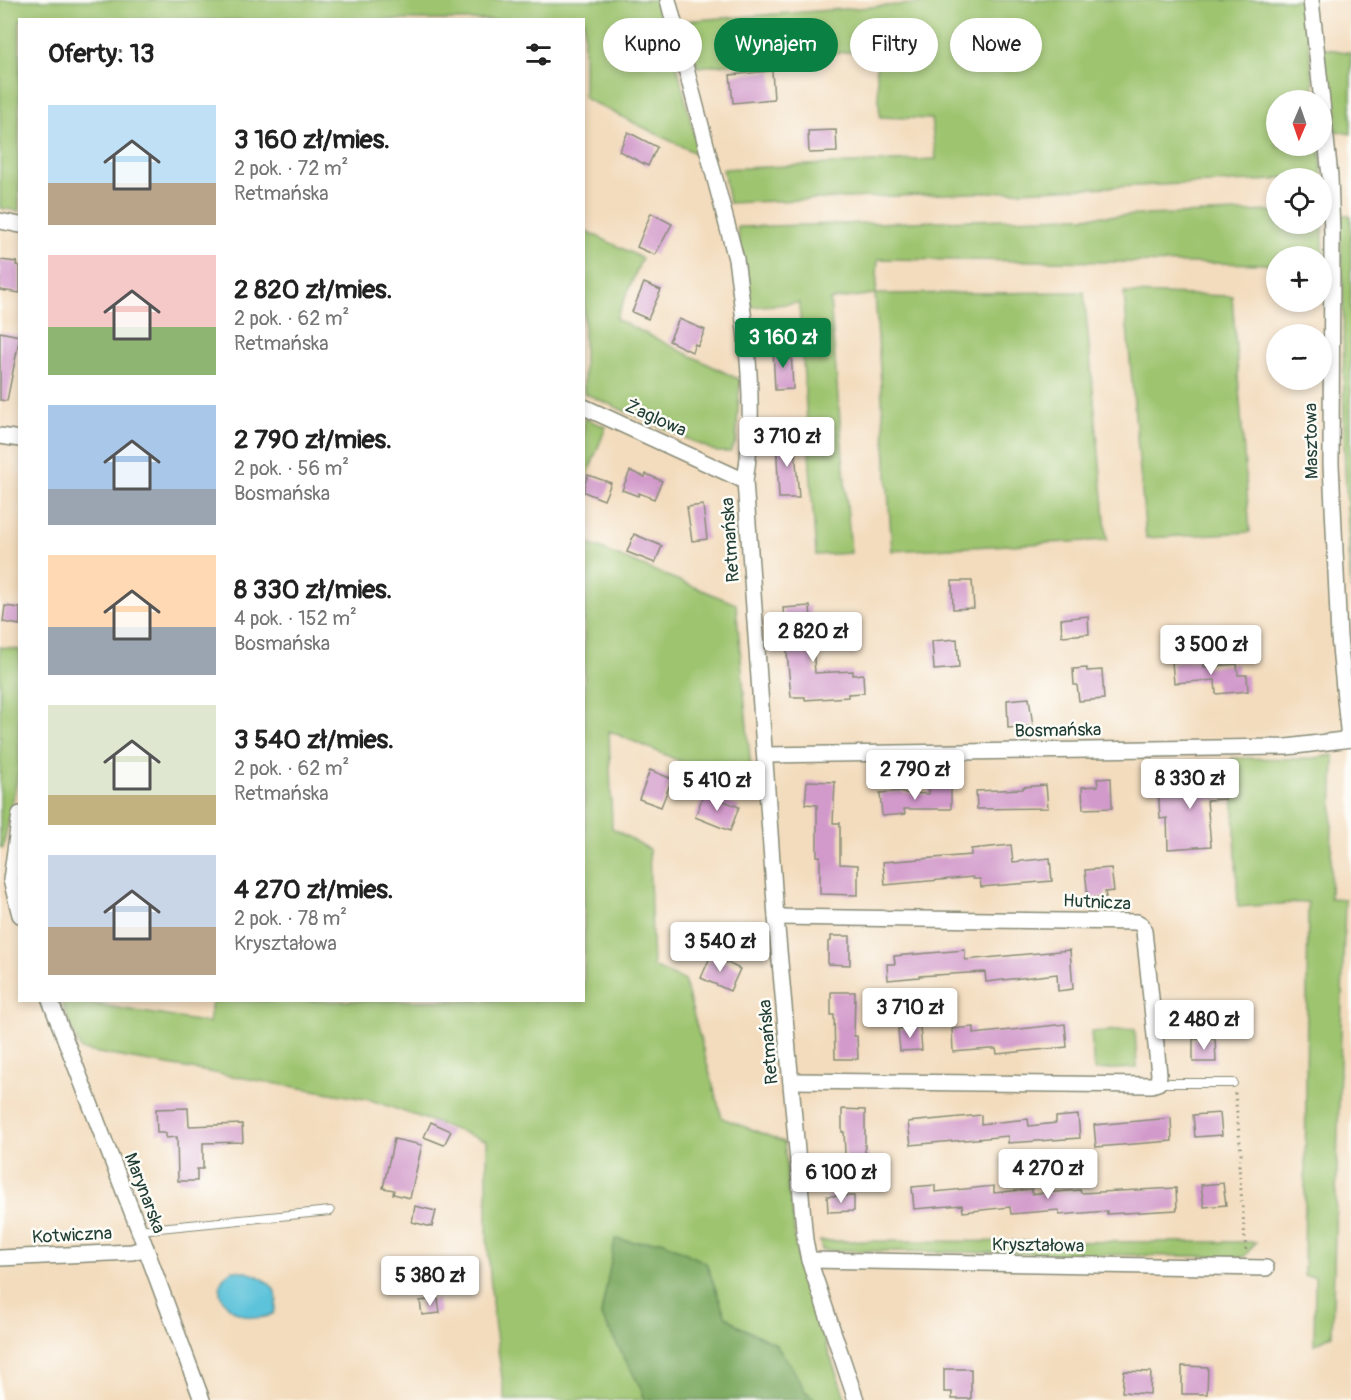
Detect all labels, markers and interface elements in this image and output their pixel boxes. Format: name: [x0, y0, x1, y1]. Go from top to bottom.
chip: Kupno: [603, 18, 702, 72]
chip: Wynajem: [714, 18, 838, 72]
chip: Filtry: [850, 18, 938, 72]
chip: Nowe: [950, 18, 1042, 72]
text: Oferty: 13: [48, 38, 154, 70]
icon: filters: [522, 38, 555, 71]
north arrow: [1266, 90, 1332, 156]
map controls: [1266, 90, 1332, 390]
text: 3 160 zł/mies.: [234, 124, 390, 156]
icon: home: [96, 129, 168, 201]
text: 2 pok. · 72 m²: [234, 156, 348, 181]
button: locate: [1266, 168, 1332, 234]
text: Retmańska: [234, 181, 329, 206]
button: +: [1266, 246, 1332, 312]
text: 2 820 zł/mies.: [234, 274, 392, 306]
icon: home: [96, 279, 168, 351]
text: 2 pok. · 62 m²: [234, 306, 349, 331]
pin: 3 160 zł: [721, 318, 845, 369]
button: −: [1266, 324, 1332, 390]
text: 3 160 zł: [749, 325, 817, 350]
text: Retmańska: [234, 331, 329, 356]
street label: Żaglowa: [622, 395, 690, 442]
street label: Masztowa: [1299, 403, 1324, 479]
pin: 3 710 zł: [725, 417, 849, 468]
text: 2 790 zł/mies.: [234, 424, 392, 456]
text: 3 710 zł: [753, 424, 821, 449]
icon: home: [96, 429, 168, 501]
text: 2 pok. · 56 m²: [234, 456, 349, 481]
text: Bosmańska: [234, 481, 330, 506]
street label: Retmańska: [716, 497, 745, 583]
text: 8 330 zł/mies.: [234, 574, 392, 606]
icon: home: [96, 579, 168, 651]
text: 4 pok. · 152 m²: [234, 606, 357, 631]
pin: 2 820 zł: [751, 612, 875, 663]
text: 2 820 zł: [778, 619, 848, 644]
pin: 3 500 zł: [1149, 625, 1273, 676]
text: Bosmańska: [234, 631, 330, 656]
text: 3 500 zł: [1174, 632, 1248, 657]
street label: Bosmańska: [1015, 718, 1101, 743]
text: 3 540 zł/mies.: [234, 724, 394, 756]
icon: home: [96, 729, 168, 801]
pin: 2 790 zł: [853, 750, 977, 801]
text: 2 pok. · 62 m²: [234, 756, 349, 781]
text: 2 790 zł: [880, 757, 950, 782]
pin: 8 330 zł: [1128, 759, 1252, 810]
pin: 5 410 zł: [655, 761, 779, 812]
text: 8 330 zł: [1155, 766, 1225, 791]
text: 5 410 zł: [683, 768, 751, 793]
text: Retmańska: [234, 781, 329, 806]
text: 4 270 zł/mies.: [234, 874, 394, 906]
icon: home: [96, 879, 168, 951]
street label: Hutnicza: [1062, 889, 1132, 916]
text: 2 pok. · 78 m²: [234, 906, 347, 931]
pin: 3 540 zł: [658, 922, 782, 973]
text: 3 540 zł: [684, 929, 756, 954]
text: Kryształowa: [234, 931, 337, 956]
pin: 3 710 zł: [848, 988, 972, 1039]
text: 3 710 zł: [876, 995, 944, 1020]
street label: Retmańska: [753, 999, 784, 1085]
pin: 2 480 zł: [1142, 1000, 1266, 1051]
text: 2 480 zł: [1169, 1007, 1239, 1032]
pin: 4 270 zł: [986, 1149, 1110, 1200]
street label: Marynarska: [119, 1150, 170, 1237]
pin: 6 100 zł: [779, 1153, 903, 1204]
text: 4 270 zł: [1012, 1156, 1084, 1181]
text: 6 100 zł: [806, 1160, 876, 1185]
street label: Kotwiczna: [31, 1222, 113, 1249]
street label: Kryształowa: [992, 1233, 1084, 1258]
pin: 5 380 zł: [368, 1256, 492, 1307]
text: 5 380 zł: [395, 1263, 465, 1288]

